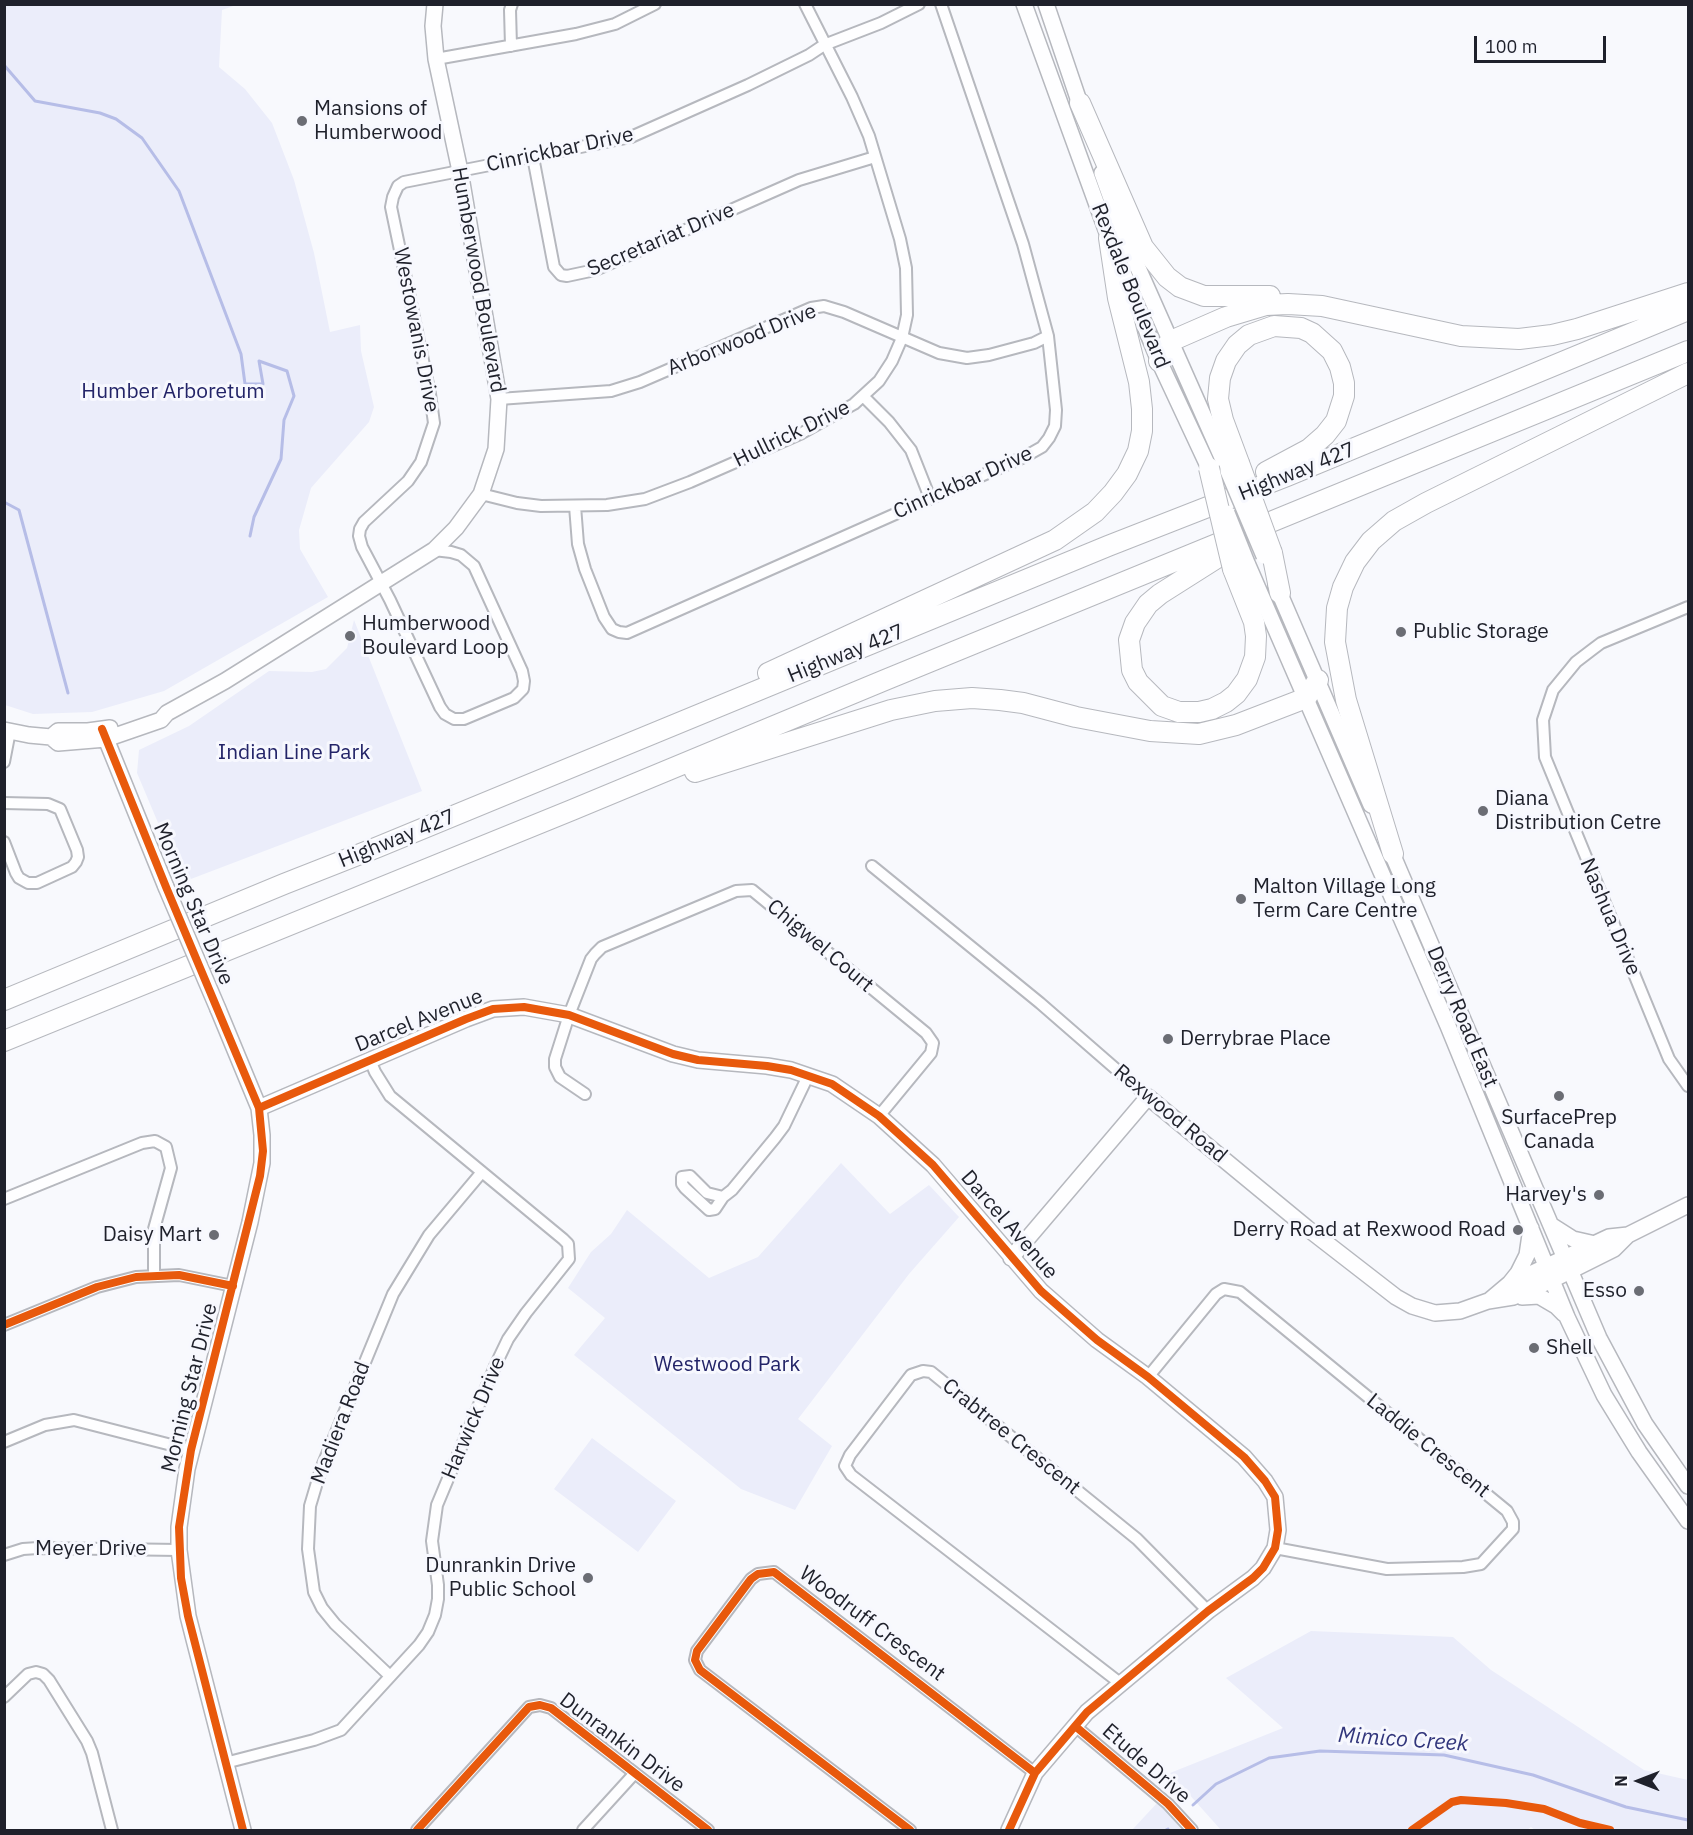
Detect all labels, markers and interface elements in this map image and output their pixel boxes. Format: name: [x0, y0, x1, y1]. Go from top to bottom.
scale bar: [1477, 24, 1609, 62]
text: 100 m: [1485, 35, 1537, 58]
place label: Mansions of Humberwood: [314, 96, 442, 146]
marker: Mansions of Humberwood: [295, 114, 309, 128]
street label: Cinrickbar Drive: [484, 122, 636, 178]
street label: Humberwood Boulevard: [446, 165, 510, 395]
street label: Secretariat Drive: [584, 198, 738, 282]
street label: Rexdale Boulevard: [1085, 200, 1175, 372]
street label: Westowanis Drive: [388, 246, 444, 414]
street label: Arborwood Drive: [664, 299, 820, 381]
park label: Humber Arboretum: [81, 379, 265, 405]
street label: Hullrick Drive: [730, 395, 854, 473]
street label: Highway 427: [1235, 437, 1359, 507]
street label: Cinrickbar Drive: [890, 441, 1036, 525]
place label: Humberwood Boulevard Loop: [362, 611, 509, 661]
street label: Highway 427: [784, 619, 908, 689]
place label: Public Storage: [1413, 619, 1549, 645]
marker: Public Storage: [1394, 625, 1408, 639]
marker: Humberwood Boulevard Loop: [343, 629, 357, 643]
park label: Indian Line Park: [218, 740, 370, 766]
place label: Diana Distribution Cetre: [1495, 786, 1661, 836]
street label: Highway 427: [335, 804, 459, 874]
marker: Diana Distribution Cetre: [1476, 804, 1490, 818]
street label: Morning Star Drive: [147, 819, 239, 989]
street label: Nashua Drive: [1574, 855, 1646, 979]
place label: Malton Village Long Term Care Centre: [1253, 874, 1436, 924]
marker: Malton Village Long Term Care Centre: [1234, 892, 1248, 906]
street label: Chigwel Court: [762, 894, 878, 998]
street label: Derry Road East: [1421, 943, 1503, 1091]
street label: Darcel Avenue: [351, 984, 487, 1058]
place label: Derrybrae Place: [1180, 1026, 1331, 1052]
marker: Derrybrae Place: [1161, 1032, 1175, 1046]
street label: Rexwood Road: [1108, 1059, 1232, 1169]
marker: SurfacePrep Canada: [1552, 1089, 1566, 1103]
place label: SurfacePrep Canada: [1501, 1105, 1617, 1155]
street label: Darcel Avenue: [955, 1166, 1063, 1284]
place label: Harvey's: [1505, 1182, 1587, 1208]
marker: Harvey's: [1592, 1188, 1606, 1202]
place label: Derry Road at Rexwood Road: [1233, 1217, 1506, 1243]
place label: Daisy Mart: [103, 1222, 202, 1248]
marker: Derry Road at Rexwood Road: [1511, 1223, 1525, 1237]
marker: Daisy Mart: [207, 1228, 221, 1242]
place label: Esso: [1583, 1278, 1627, 1304]
marker: Esso: [1632, 1284, 1646, 1298]
street label: Morning Star Drive: [157, 1301, 223, 1475]
place label: Shell: [1546, 1335, 1593, 1361]
marker: Shell: [1527, 1341, 1541, 1355]
park label: Westwood Park: [654, 1352, 800, 1378]
street label: Harwick Drive: [437, 1353, 511, 1483]
street label: Madiera Road: [306, 1358, 376, 1488]
street label: Crabtree Crescent: [937, 1374, 1085, 1500]
street label: Laddie Crescent: [1361, 1389, 1495, 1503]
street label: Meyer Drive: [35, 1536, 147, 1562]
place label: Dunrankin Drive Public School: [425, 1553, 576, 1603]
street label: Woodruff Crescent: [794, 1561, 950, 1687]
marker: Dunrankin Drive Public School: [581, 1571, 595, 1585]
street label: Dunrankin Drive: [554, 1688, 690, 1798]
street label: Etude Drive: [1097, 1719, 1195, 1809]
water label: Mimico Creek: [1337, 1722, 1469, 1758]
north arrow: [1609, 1751, 1669, 1811]
text: N: [1611, 1775, 1631, 1787]

